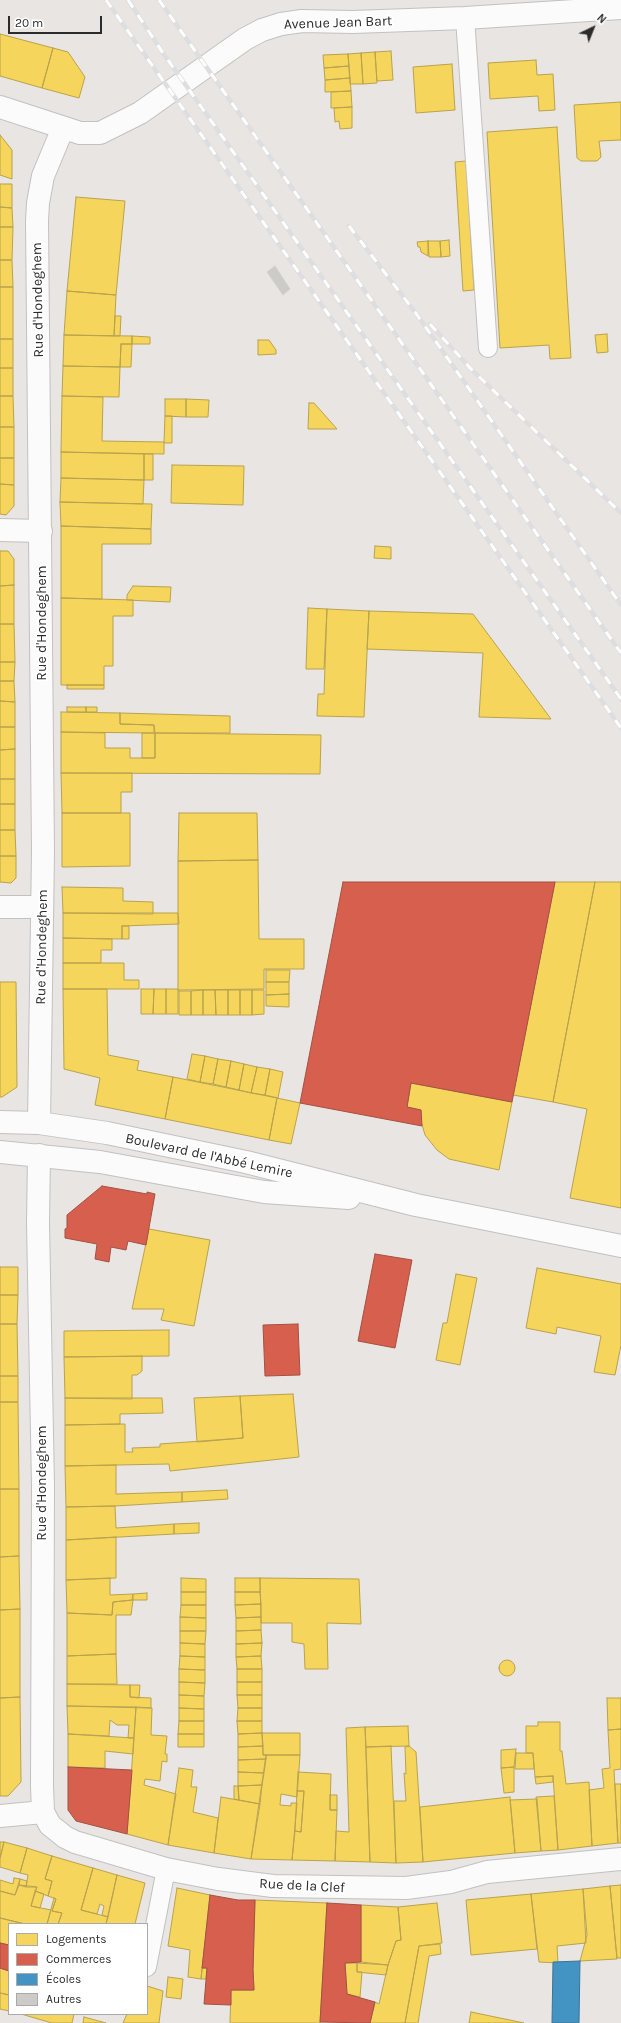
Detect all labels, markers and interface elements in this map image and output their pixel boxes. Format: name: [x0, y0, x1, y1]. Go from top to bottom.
scale bar: [10, 8, 104, 34]
north arrow: [573, 8, 613, 48]
text: N: [594, 11, 609, 26]
street label: Avenue Jean Bart: [284, 13, 392, 33]
text: 20 m: [15, 16, 43, 30]
street label: Rue d'Hondeghem: [29, 242, 47, 358]
street label: Rue d'Hondeghem: [34, 565, 50, 681]
street label: Rue d'Hondeghem: [33, 889, 51, 1005]
street label: Boulevard de l'Abbé Lemire: [124, 1130, 294, 1182]
street label: Rue d'Hondeghem: [34, 1425, 50, 1541]
street label: Rue de la Clef: [259, 1875, 345, 1897]
legend: [8, 1923, 148, 2015]
text: Logements: [46, 1932, 107, 1946]
text: Commerces: [46, 1952, 112, 1966]
text: Écoles: [46, 1972, 81, 1986]
text: Autres: [46, 1992, 81, 2006]

